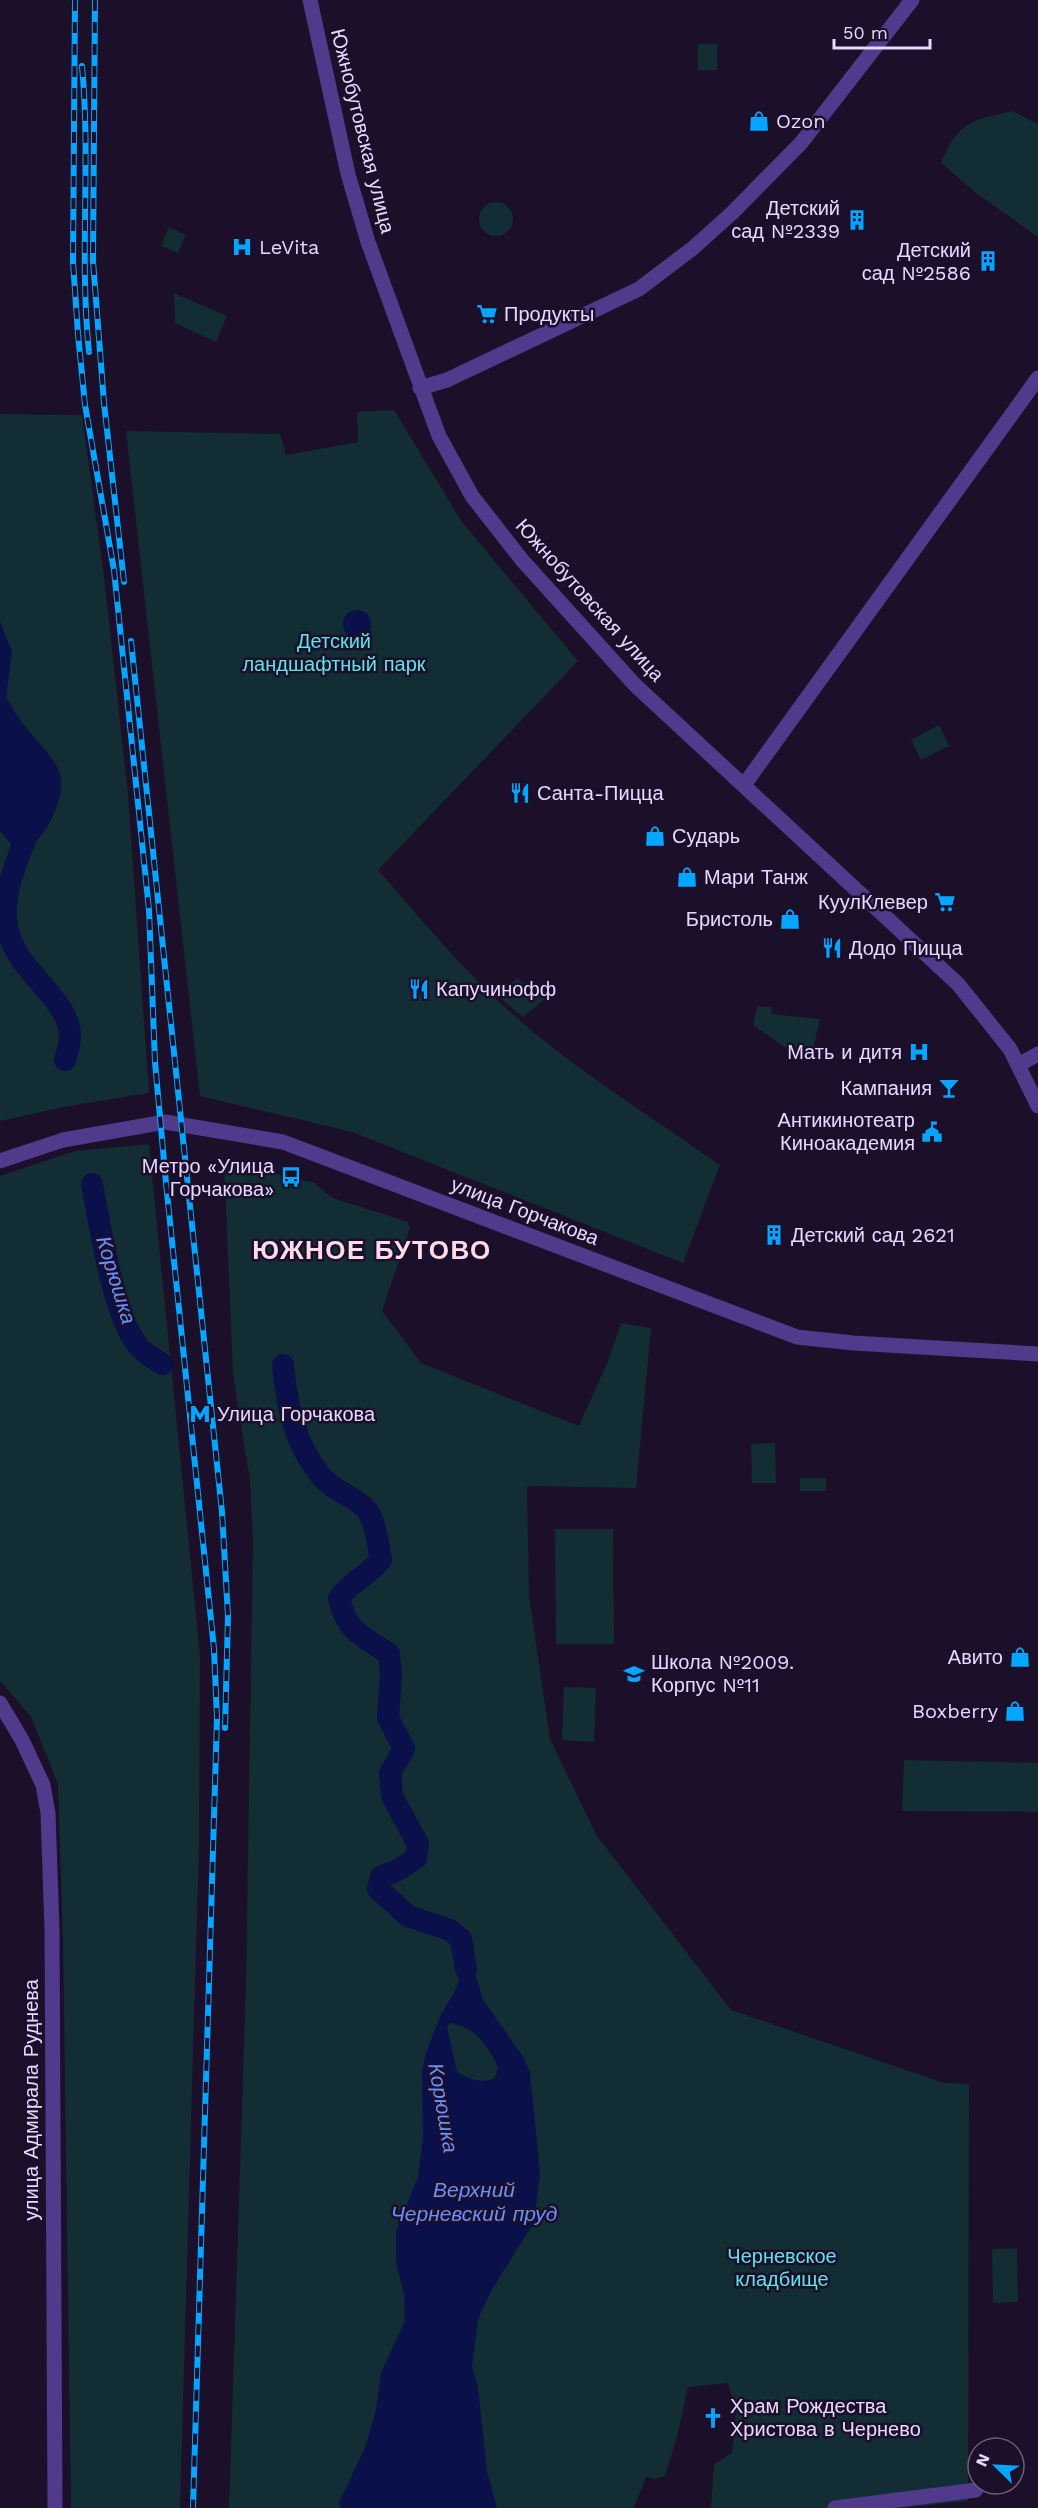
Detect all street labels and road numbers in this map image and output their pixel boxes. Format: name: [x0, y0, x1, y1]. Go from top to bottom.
street label: Южнобутовская улица: [326, 26, 400, 237]
street label: Южнобутовская улица: [511, 514, 670, 687]
street label: улица Горчакова: [448, 1172, 603, 1251]
street label: улица Адмирала Руднева: [19, 1978, 43, 2221]

